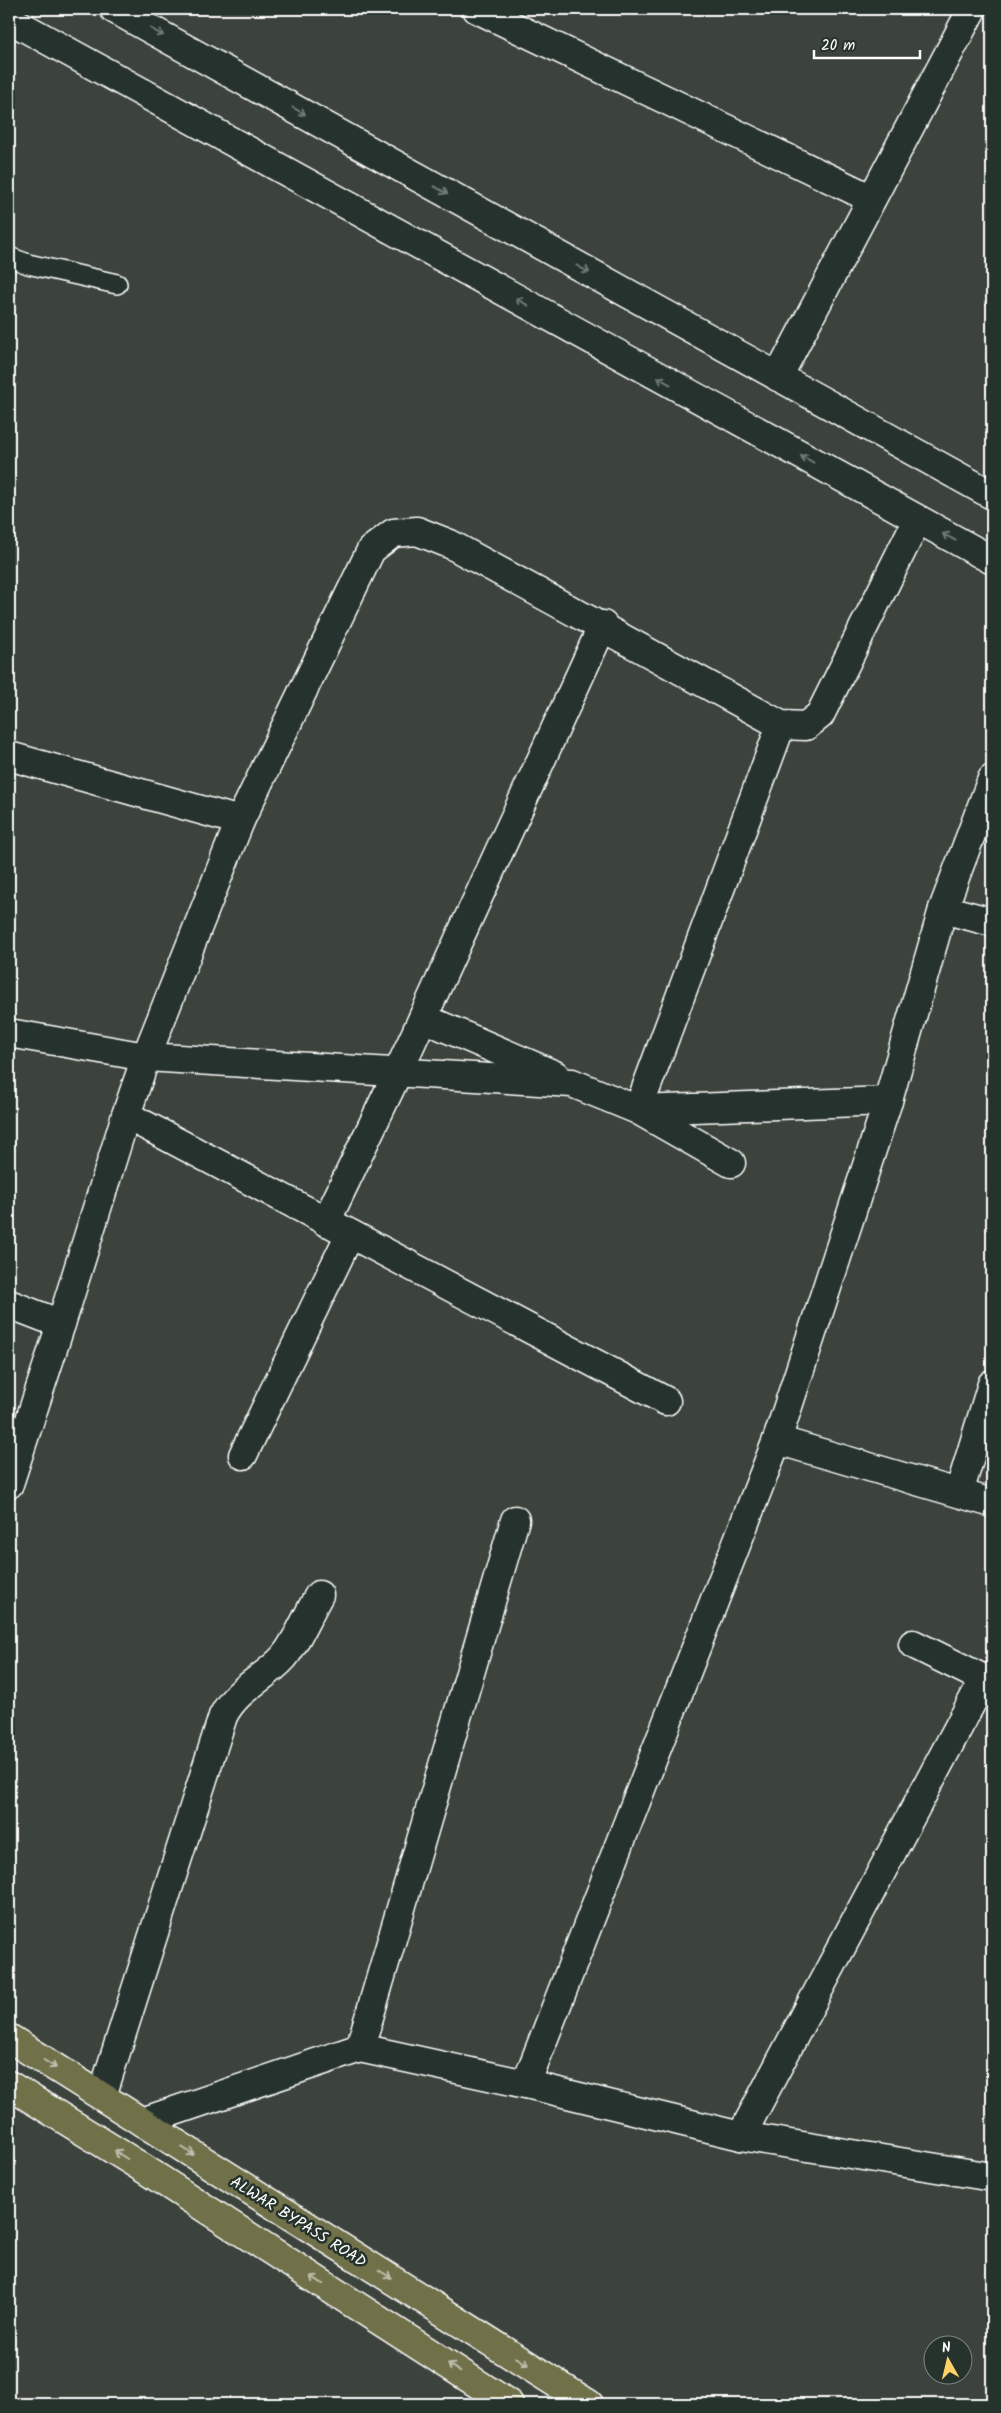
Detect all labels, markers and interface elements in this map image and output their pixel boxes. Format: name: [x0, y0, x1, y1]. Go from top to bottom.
one-way arrow: [149, 28, 163, 38]
scale bar: [814, 28, 920, 60]
text: 20 m: [821, 34, 855, 58]
one-way arrow: [291, 107, 305, 117]
one-way arrow: [433, 185, 448, 195]
one-way arrow: [575, 265, 590, 274]
one-way arrow: [515, 297, 530, 307]
one-way arrow: [657, 376, 672, 386]
one-way arrow: [799, 454, 814, 464]
one-way arrow: [942, 532, 957, 541]
one-way arrow: [43, 2059, 57, 2069]
one-way arrow: [180, 2146, 194, 2156]
one-way arrow: [115, 2149, 129, 2159]
street label: ALWAR BYPASS ROAD: [225, 2170, 371, 2274]
one-way arrow: [377, 2270, 391, 2280]
one-way arrow: [310, 2275, 324, 2286]
north arrow: [924, 2336, 974, 2386]
text: N: [940, 2337, 952, 2360]
one-way arrow: [515, 2356, 529, 2366]
one-way arrow: [447, 2363, 461, 2373]

